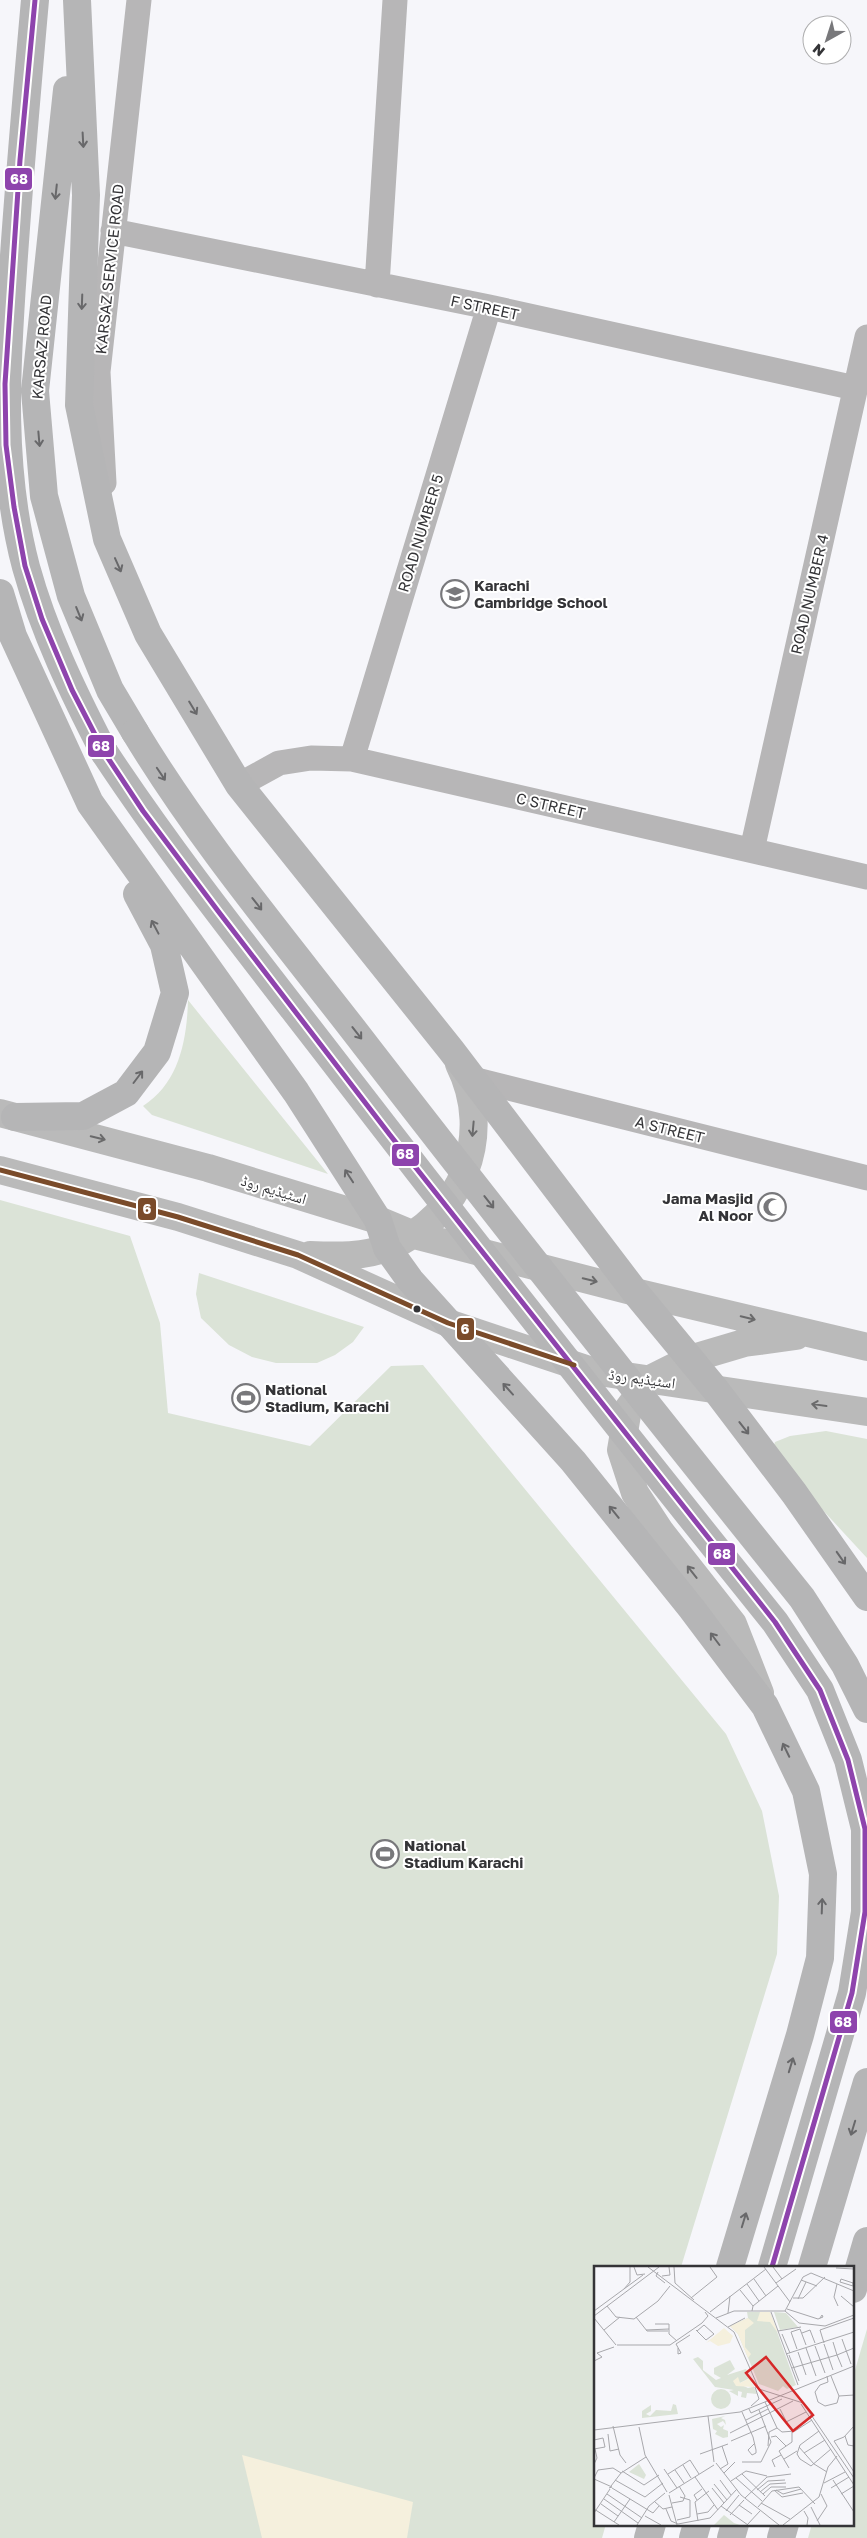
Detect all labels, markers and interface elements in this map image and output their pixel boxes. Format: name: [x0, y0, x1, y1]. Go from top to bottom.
north arrow: [802, 15, 852, 65]
text: N: [809, 41, 828, 60]
one-way arrow: [78, 132, 88, 148]
line badge: 68: [4, 167, 33, 191]
text: 68: [10, 170, 28, 187]
one-way arrow: [51, 183, 61, 199]
street label: KARSAZ SERVICE ROAD: [91, 183, 127, 355]
street label: F STREET: [449, 291, 521, 323]
street label: KARSAZ ROAD: [27, 294, 55, 400]
one-way arrow: [78, 294, 87, 310]
one-way arrow: [34, 431, 44, 447]
street label: ROAD NUMBER 5: [393, 472, 447, 594]
street label: ROAD NUMBER 4: [786, 532, 832, 656]
one-way arrow: [114, 557, 124, 572]
place label: Karachi Cambridge School: [474, 576, 608, 611]
school or university icon: Karachi Cambridge School: [440, 579, 470, 609]
one-way arrow: [74, 606, 84, 621]
one-way arrow: [188, 701, 198, 715]
line badge: 68: [87, 734, 115, 758]
text: 68: [92, 737, 110, 754]
one-way arrow: [156, 766, 166, 780]
street label: C STREET: [515, 788, 587, 822]
one-way arrow: [252, 897, 263, 910]
one-way arrow: [150, 920, 160, 935]
one-way arrow: [351, 1026, 362, 1039]
one-way arrow: [133, 1070, 143, 1084]
street label: A STREET: [634, 1112, 706, 1146]
one-way arrow: [469, 1120, 478, 1136]
one-way arrow: [90, 1134, 106, 1143]
line badge: 68: [391, 1143, 420, 1167]
text: 68: [396, 1145, 414, 1162]
one-way arrow: [344, 1169, 354, 1183]
street label: اسٹیڈیم روڈ: [239, 1171, 309, 1209]
place label: Jama Masjid Al Noor: [662, 1189, 753, 1224]
mosque icon: Jama Masjid Al Noor: [757, 1192, 787, 1222]
one-way arrow: [484, 1195, 495, 1208]
line badge: 6: [137, 1197, 157, 1221]
text: 6: [143, 1200, 152, 1217]
one-way arrow: [582, 1276, 598, 1285]
unlabelled marker: [412, 1304, 422, 1314]
one-way arrow: [740, 1314, 756, 1323]
line badge: 6: [456, 1317, 475, 1341]
text: 6: [461, 1320, 470, 1337]
street label: اسٹیڈیم روڈ: [607, 1364, 677, 1394]
place label: National Stadium, Karachi: [265, 1380, 389, 1415]
one-way arrow: [502, 1382, 513, 1395]
sports icon: National Stadium, Karachi: [231, 1383, 261, 1413]
one-way arrow: [811, 1400, 827, 1410]
one-way arrow: [739, 1421, 750, 1434]
one-way arrow: [608, 1505, 619, 1518]
line badge: 68: [707, 1542, 736, 1566]
text: 68: [713, 1545, 731, 1562]
one-way arrow: [836, 1551, 846, 1565]
one-way arrow: [687, 1566, 698, 1579]
one-way arrow: [710, 1632, 720, 1646]
one-way arrow: [781, 1743, 790, 1758]
place label: National Stadium Karachi: [404, 1836, 523, 1871]
sports icon: National Stadium Karachi: [370, 1839, 400, 1869]
one-way arrow: [817, 1898, 827, 1914]
line badge: 68: [829, 2010, 858, 2034]
text: 68: [834, 2013, 852, 2030]
one-way arrow: [787, 2057, 797, 2073]
one-way arrow: [848, 2120, 858, 2136]
one-way arrow: [740, 2212, 750, 2228]
inset map: [594, 2266, 854, 2526]

